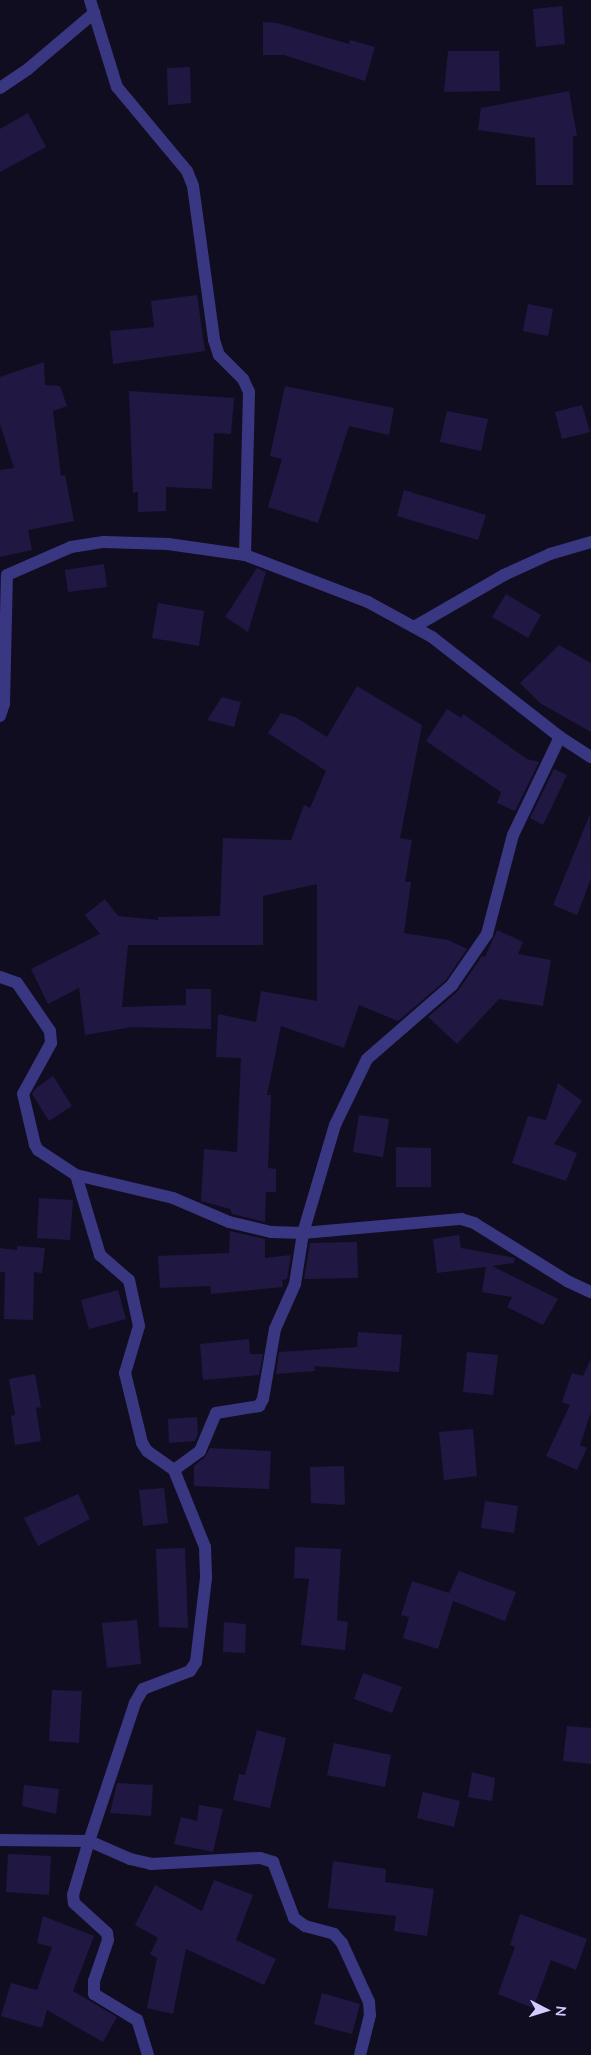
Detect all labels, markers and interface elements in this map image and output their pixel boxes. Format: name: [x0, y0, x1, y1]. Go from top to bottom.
north arrow: [521, 1985, 571, 2035]
text: N: [552, 2005, 570, 2017]

